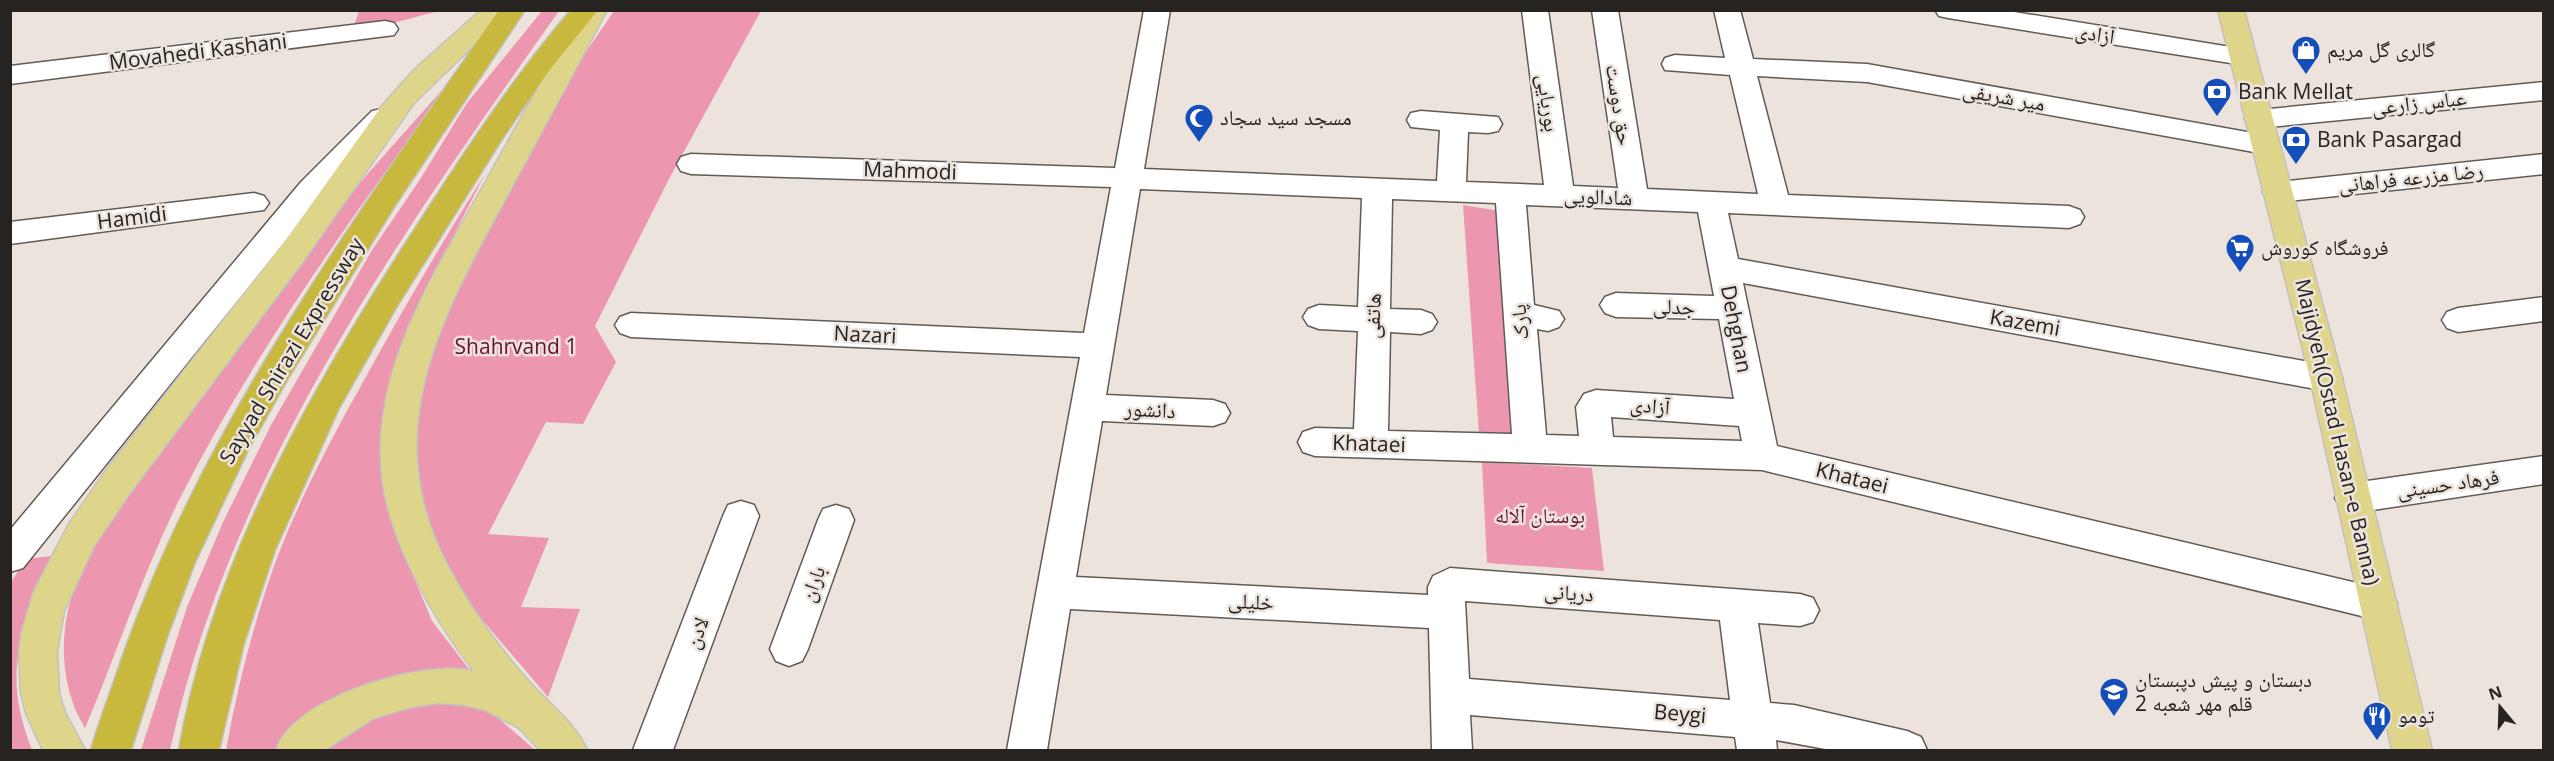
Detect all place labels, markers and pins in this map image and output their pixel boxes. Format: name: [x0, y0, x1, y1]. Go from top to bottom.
shop icon: گالری گل مریم: [2290, 34, 2322, 76]
place label: گالری گل مریم: [2327, 35, 2436, 64]
bank icon: Bank Mellat: [2201, 76, 2233, 118]
place label: Bank Mellat: [2238, 77, 2353, 105]
mosque icon: مسجد سید سجاد: [1183, 102, 1215, 144]
place label: مسجد سید سجاد: [1220, 103, 1352, 131]
bank icon: Bank Pasargad: [2280, 124, 2312, 166]
place label: Bank Pasargad: [2317, 125, 2462, 153]
supermarket icon: فروشگاه کوروش: [2224, 232, 2256, 274]
place label: فروشگاه کوروش: [2261, 233, 2389, 261]
place label: دبستان و پیش دپبستان قلم مهر شعبه 2: [2135, 665, 2312, 718]
school or university icon: دبستان و پیش دپبستان قلم مهر شعبه 2: [2098, 676, 2130, 718]
restaurant icon: تومو: [2361, 700, 2393, 742]
place label: تومو: [2398, 701, 2434, 729]

